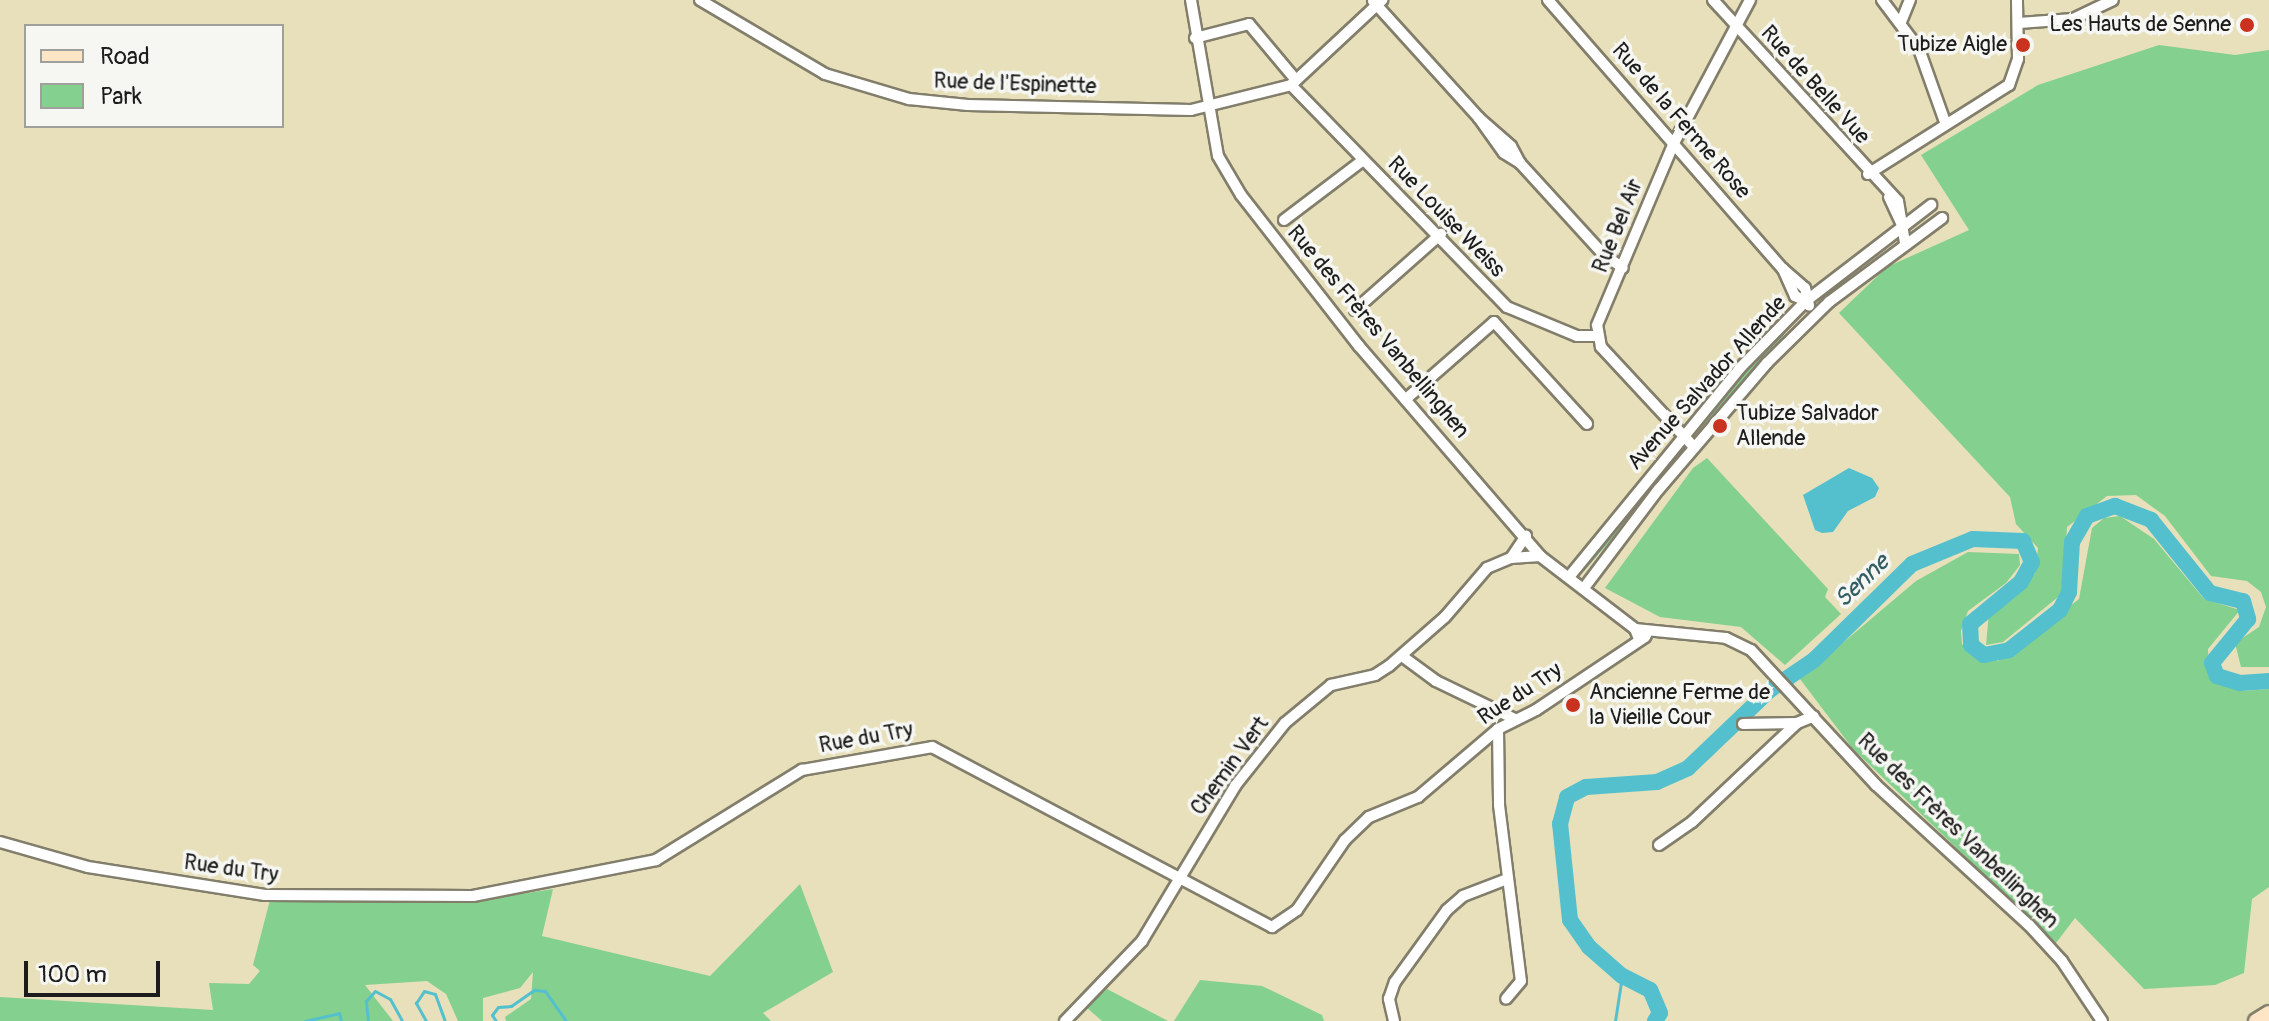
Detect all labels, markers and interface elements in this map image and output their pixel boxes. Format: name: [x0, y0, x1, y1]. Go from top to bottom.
place label: Les Hauts de Senne: [2049, 12, 2231, 38]
marker: Les Hauts de Senne: [2238, 16, 2256, 34]
street label: Rue de Belle Vue: [1755, 20, 1875, 150]
legend: [24, 24, 284, 128]
place label: Tubize Aigle: [1897, 32, 2007, 58]
marker: Tubize Aigle: [2014, 36, 2032, 54]
street label: Rue de la Ferme Rose: [1606, 38, 1756, 204]
text: Road: [100, 42, 150, 71]
street label: Rue de l'Espinette: [933, 68, 1097, 100]
text: Park: [100, 82, 142, 111]
street label: Rue Louise Weiss: [1382, 151, 1510, 283]
street label: Rue Bel Air: [1587, 175, 1649, 277]
street label: Rue des Frères Vanbellinghen: [1281, 220, 1475, 444]
street label: Avenue Salvador Allende: [1622, 291, 1792, 475]
place label: Tubize Salvador Allende: [1736, 400, 1879, 452]
marker: Tubize Salvador Allende: [1711, 417, 1729, 435]
water label: Senne: [1829, 548, 1895, 614]
street label: Rue du Try: [1473, 657, 1567, 731]
place label: Ancienne Ferme de la Vieille Cour: [1589, 679, 1770, 730]
marker: Ancienne Ferme de la Vieille Cour: [1564, 696, 1582, 714]
street label: Chemin Vert: [1185, 711, 1275, 821]
street label: Rue du Try: [817, 717, 915, 759]
street label: Rue des Frères Vanbellinghen: [1852, 728, 2064, 934]
street label: Rue du Try: [182, 849, 280, 889]
scale bar: [28, 945, 164, 995]
text: 100 m: [38, 960, 107, 989]

